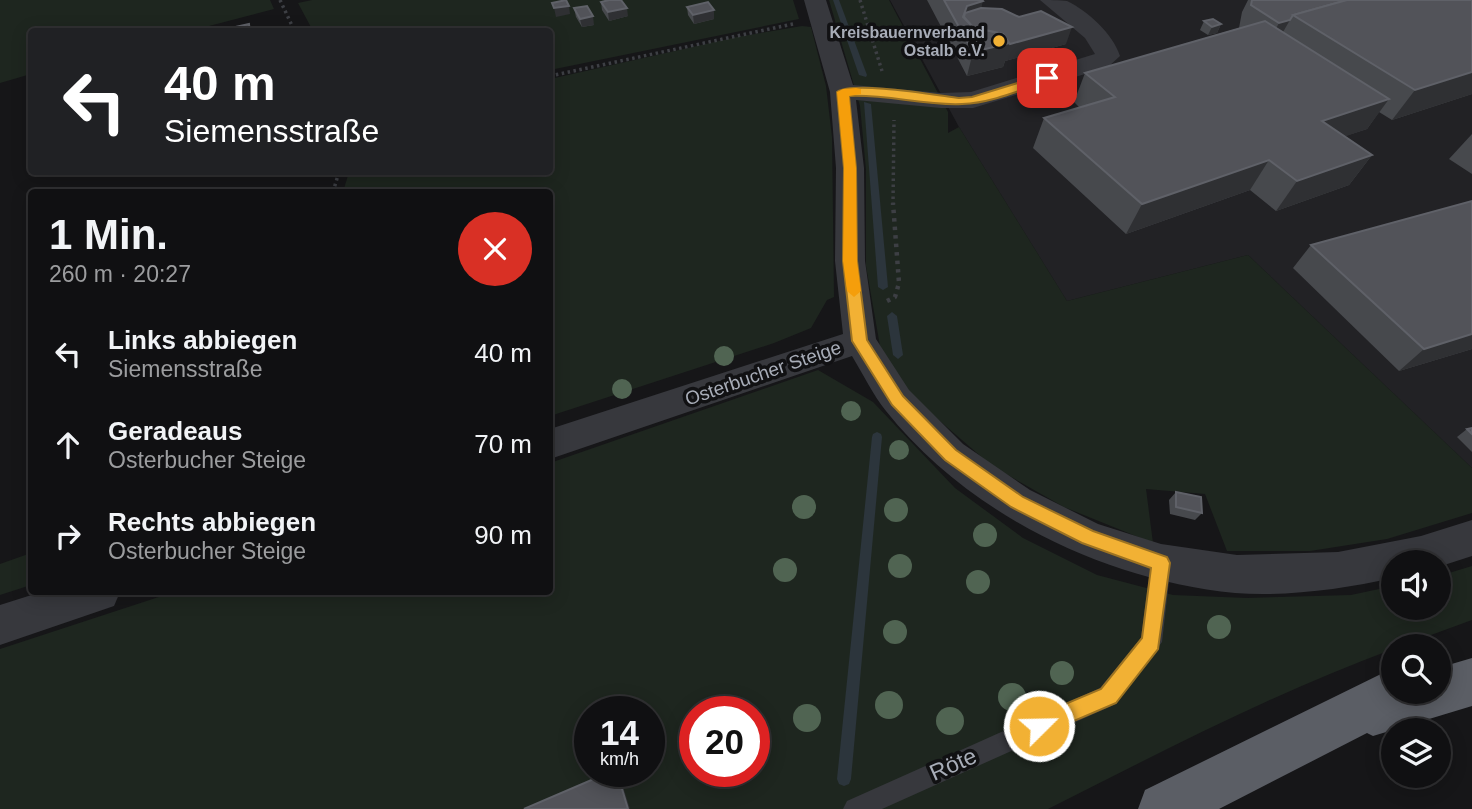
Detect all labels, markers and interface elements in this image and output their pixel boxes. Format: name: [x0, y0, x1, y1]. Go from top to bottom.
place label: Kreisbauernverband Ostalb e.V.: [829, 24, 985, 59]
marker: Kreisbauernverband Ostalb e.V.: [991, 33, 1007, 49]
pin: [1017, 48, 1077, 108]
icon: left: [49, 56, 140, 147]
text: 40 m: [164, 56, 276, 110]
icon: arrive: [1028, 59, 1066, 97]
text: Siemensstraße: [164, 113, 379, 149]
text: 1 Min.: [49, 211, 168, 258]
button: close: [458, 212, 532, 286]
text: 260 m · 20:27: [49, 261, 191, 287]
text: Links abbiegen: [108, 325, 297, 355]
icon: left: [49, 335, 87, 373]
street label: Osterbucher Steige: [682, 336, 844, 410]
text: 40 m: [474, 338, 532, 368]
text: Siemensstraße: [108, 356, 263, 382]
text: Geradeaus: [108, 416, 242, 446]
icon: ahead: [49, 426, 87, 464]
text: 70 m: [474, 429, 532, 459]
text: Osterbucher Steige: [108, 447, 306, 473]
text: Rechts abbiegen: [108, 507, 316, 537]
icon: right: [49, 517, 87, 555]
text: 90 m: [474, 520, 532, 550]
text: Osterbucher Steige: [108, 538, 306, 564]
map controls: [1381, 550, 1451, 788]
button: sound: [1381, 550, 1451, 620]
button: search: [1381, 634, 1451, 704]
position arrow: [1002, 689, 1076, 763]
speed limit sign: 20: [679, 696, 770, 787]
text: 14: [600, 713, 639, 752]
button: layers: [1381, 718, 1451, 788]
street label: Röte: [926, 742, 980, 786]
text: km/h: [600, 749, 639, 769]

